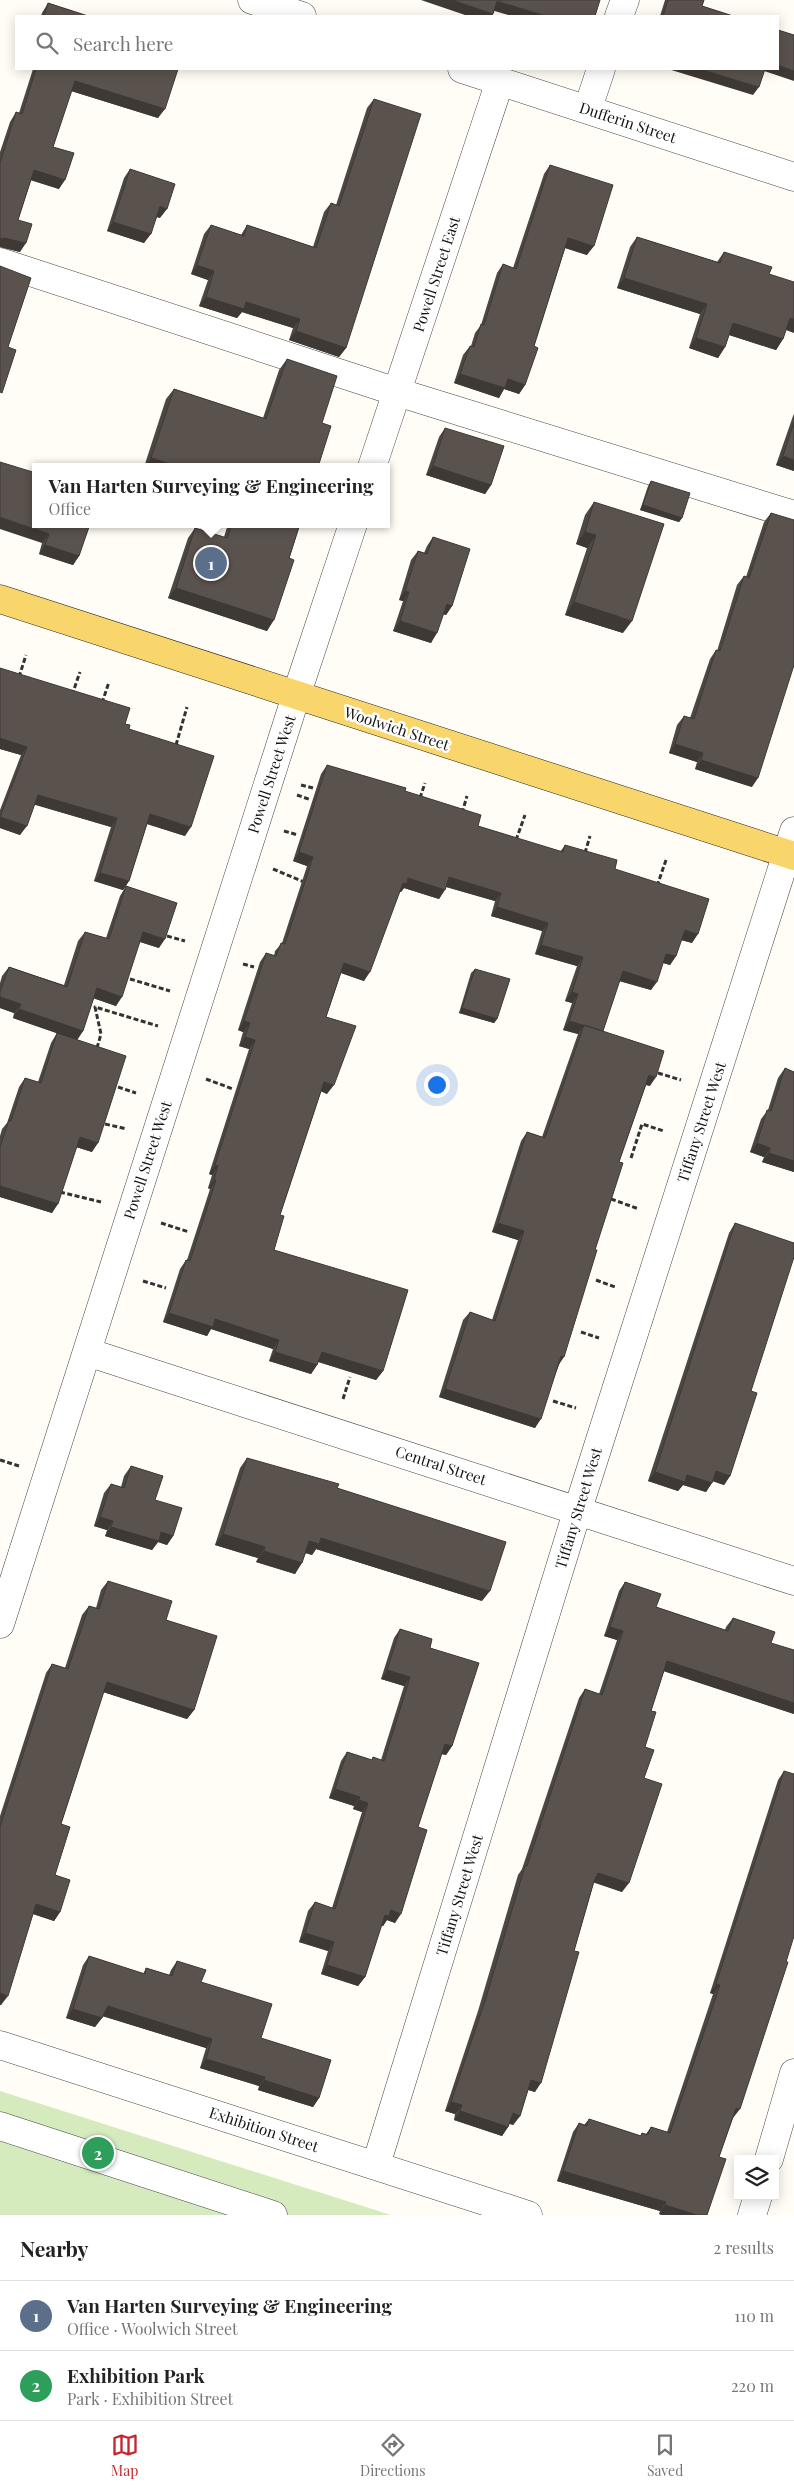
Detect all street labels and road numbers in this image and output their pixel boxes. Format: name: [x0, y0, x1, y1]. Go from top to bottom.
street label: Dufferin Street: [577, 97, 680, 147]
street label: Powell Street East: [408, 213, 464, 334]
street label: Woolwich Street: [341, 701, 453, 755]
street label: Powell Street West: [242, 712, 300, 836]
street label: Tiffany Street West: [672, 1058, 730, 1185]
street label: Powell Street West: [118, 1098, 176, 1222]
street label: Central Street: [393, 1441, 490, 1489]
street label: Tiffany Street West: [550, 1444, 606, 1571]
street label: Tiffany Street West: [431, 1831, 487, 1958]
street label: Exhibition Street: [207, 2102, 322, 2156]

